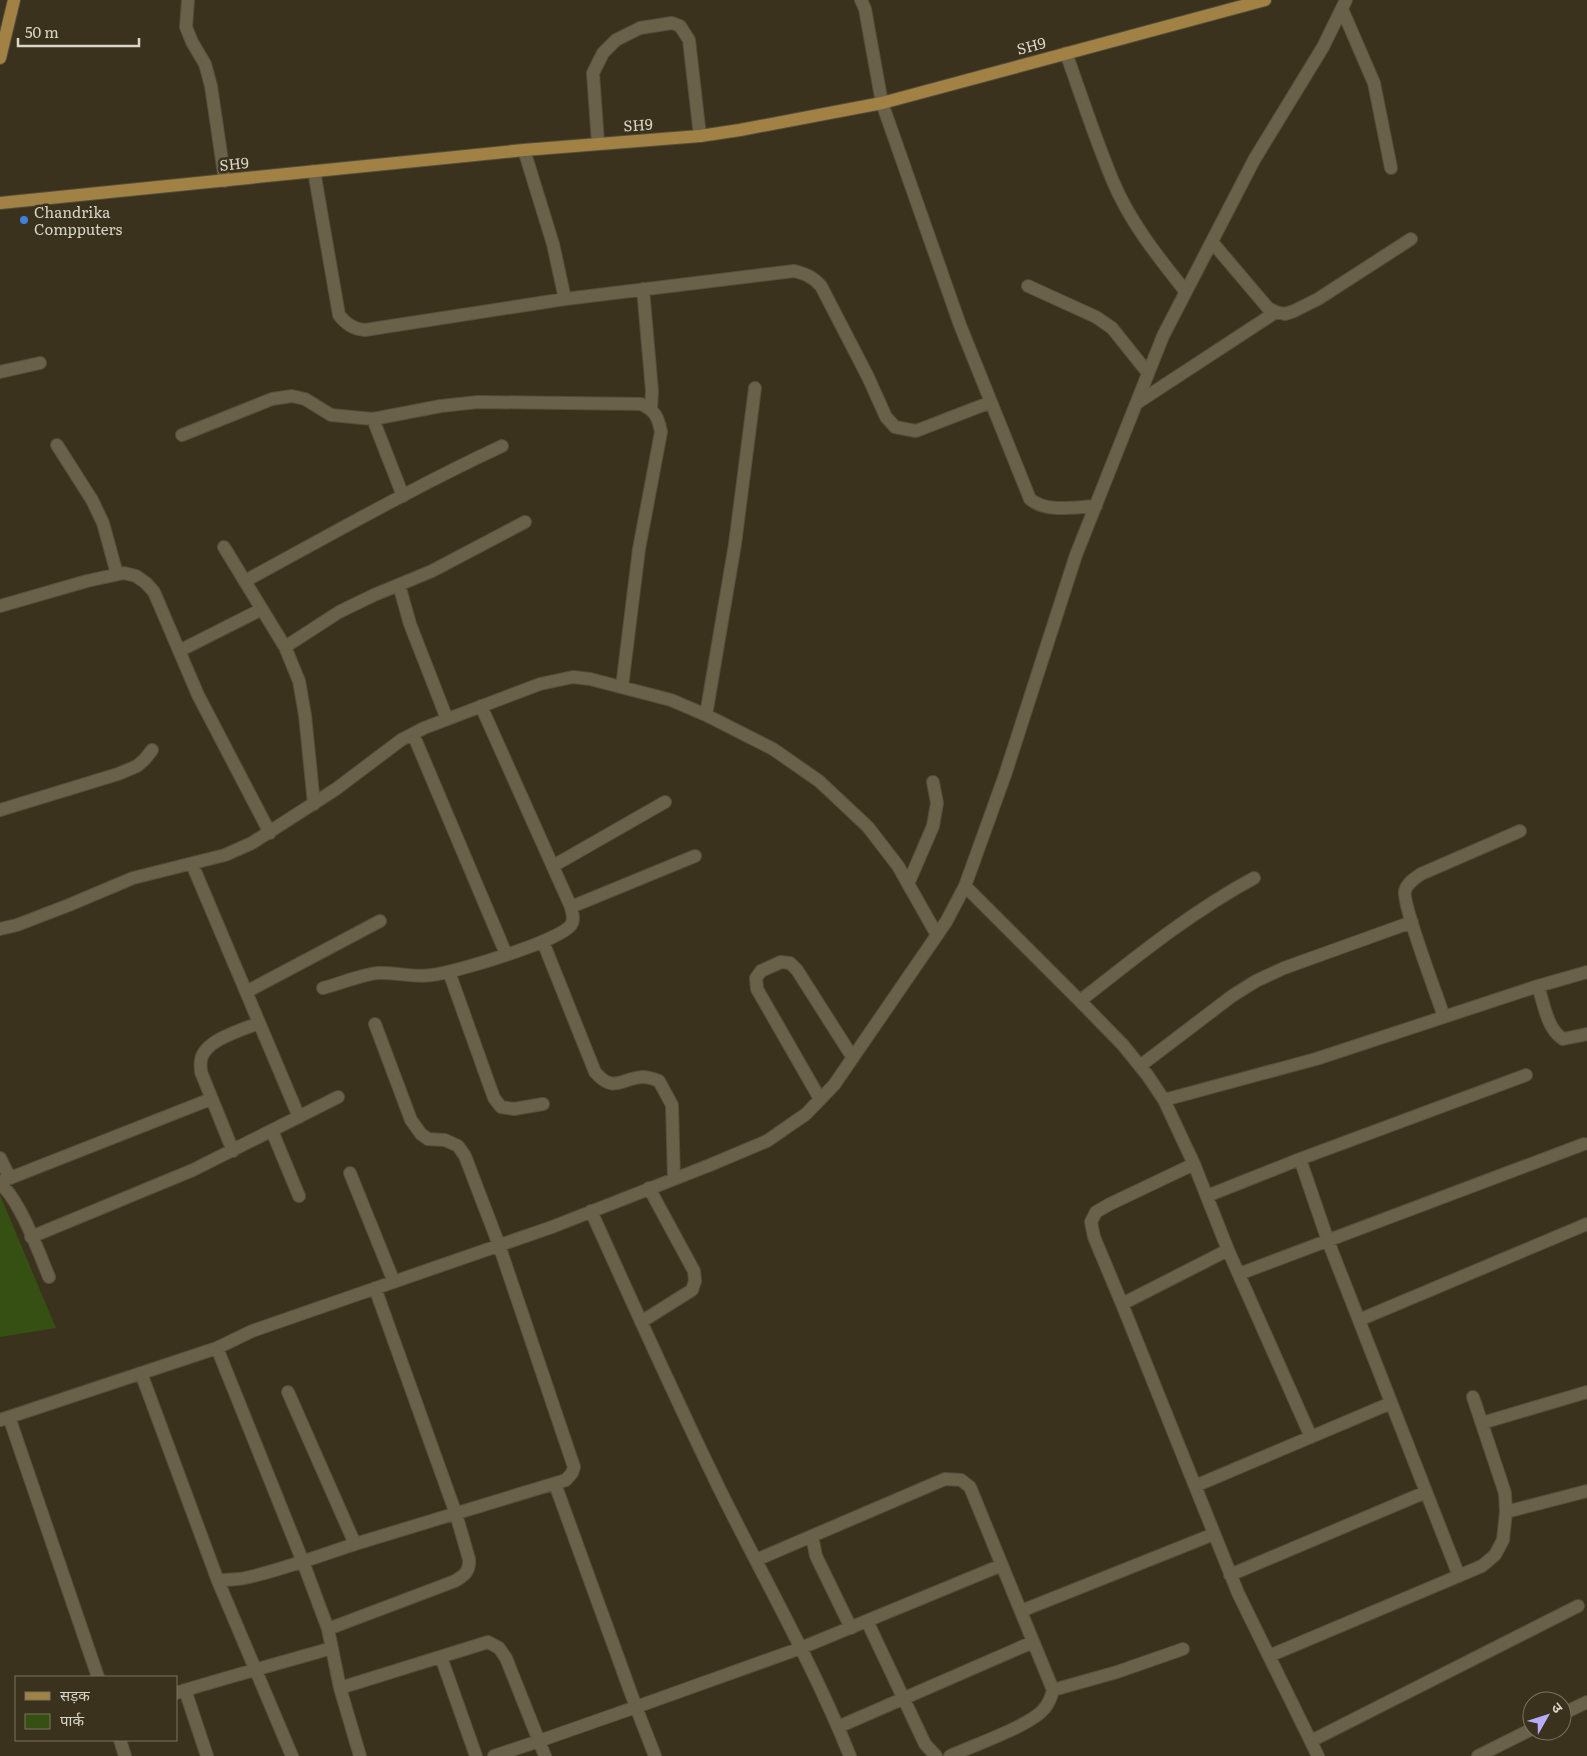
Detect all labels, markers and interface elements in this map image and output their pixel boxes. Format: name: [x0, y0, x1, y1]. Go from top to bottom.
scale bar: [18, 15, 139, 47]
text: 50 m: [25, 20, 59, 43]
street label: SH9: [1014, 30, 1048, 60]
street label: SH9: [623, 111, 654, 136]
street label: SH9: [218, 150, 250, 176]
place label: Chandrika Compputers: [34, 200, 123, 240]
marker: Chandrika Compputers: [18, 214, 30, 226]
legend: [15, 1676, 178, 1741]
text: सड़क: [60, 1683, 90, 1706]
north arrow: [1522, 1691, 1572, 1741]
text: उ: [1548, 1698, 1569, 1717]
text: पार्क: [60, 1708, 84, 1731]

